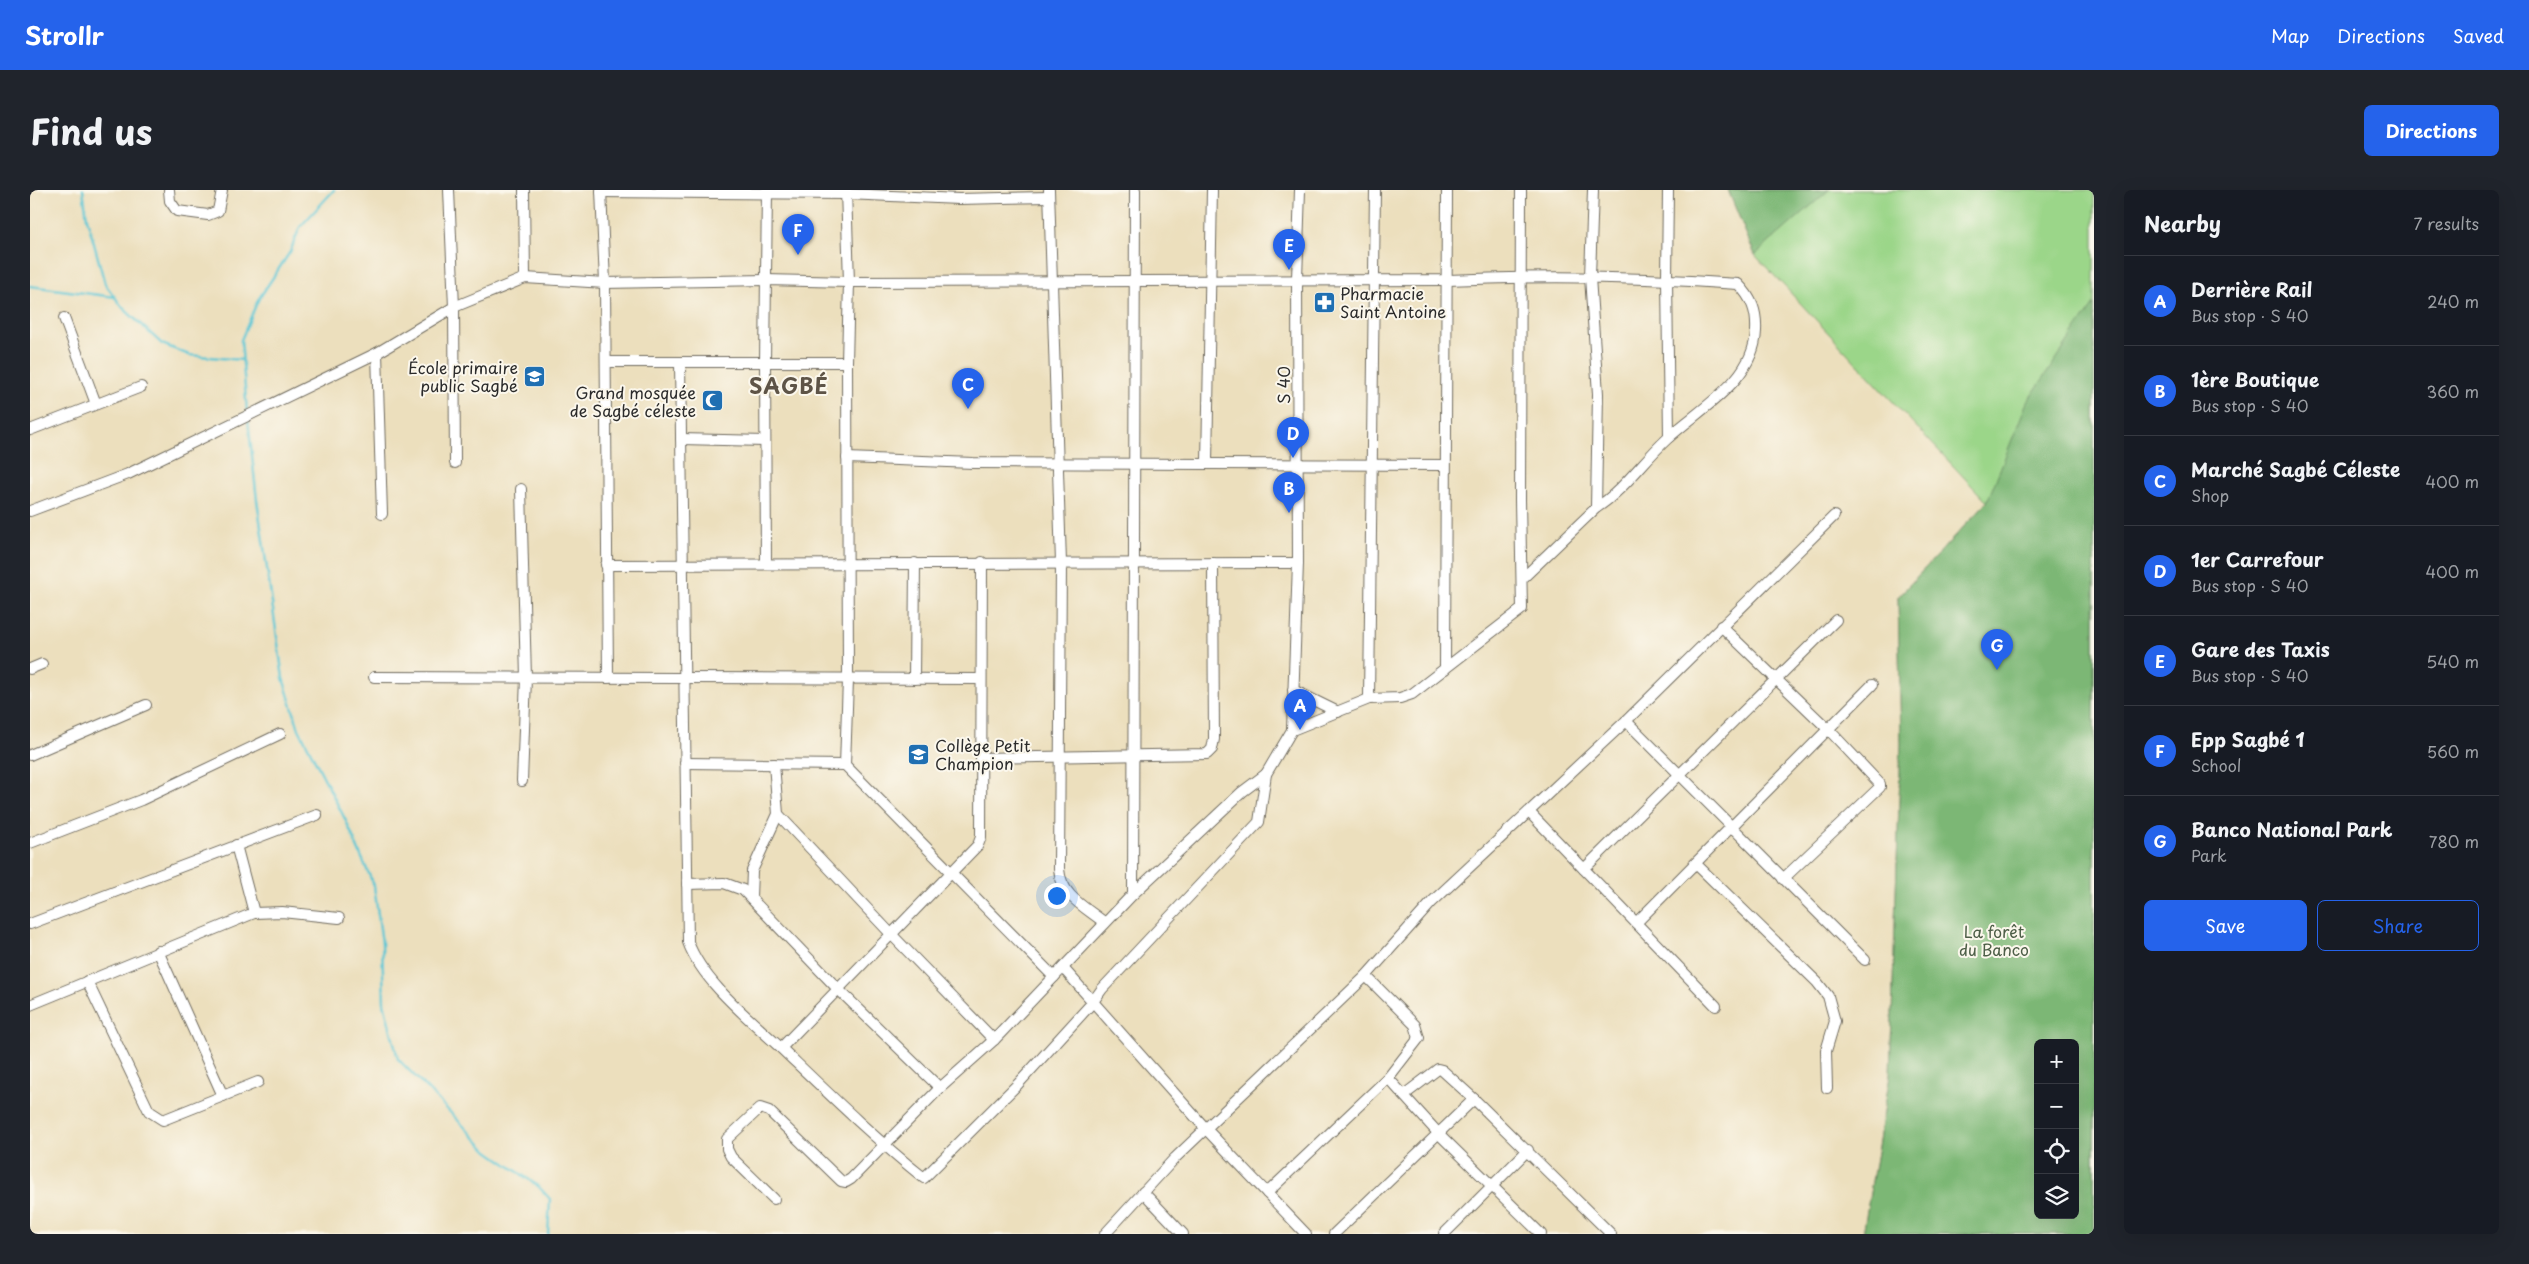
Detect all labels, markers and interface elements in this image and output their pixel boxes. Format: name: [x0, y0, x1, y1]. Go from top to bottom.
text: Strollr: [25, 17, 104, 53]
text: Map: [2271, 22, 2309, 49]
text: Directions: [2337, 22, 2425, 49]
text: Saved: [2453, 22, 2504, 49]
text: Find us: [30, 104, 152, 157]
button: Directions: [2364, 105, 2499, 156]
text: Nearby: [2144, 207, 2221, 239]
text: 7 results: [2414, 211, 2479, 235]
pin: F: [782, 214, 814, 255]
pin: E: [1273, 229, 1305, 270]
text: Derrière Rail: [2191, 275, 2312, 303]
place label: Pharmacie Saint Antoine: [1340, 281, 1446, 323]
text: A: [2154, 289, 2166, 313]
text: 240 m: [2427, 289, 2479, 313]
pharmacy icon: Pharmacie Saint Antoine: [1312, 290, 1336, 314]
text: Bus stop · S 40: [2191, 303, 2308, 327]
place label: École primaire public Sagbé: [408, 355, 518, 397]
school or university icon: École primaire public Sagbé: [522, 364, 546, 388]
text: 1ère Boutique: [2191, 365, 2319, 393]
street label: S 40: [1271, 366, 1295, 404]
pin: C: [952, 368, 984, 409]
district label: SAGBÉ: [749, 369, 829, 401]
text: B: [2155, 379, 2165, 403]
text: 360 m: [2427, 379, 2479, 403]
place label: Grand mosquée de Sagbé céleste: [570, 380, 696, 422]
mosque icon: Grand mosquée de Sagbé céleste: [700, 389, 724, 413]
text: Bus stop · S 40: [2191, 393, 2308, 417]
pin: D: [1277, 417, 1309, 458]
text: Marché Sagbé Céleste: [2191, 455, 2400, 483]
text: C: [2154, 469, 2166, 493]
text: 400 m: [2426, 469, 2479, 493]
pin: B: [1273, 472, 1305, 513]
text: Shop: [2191, 483, 2229, 507]
text: 1er Carrefour: [2191, 545, 2324, 573]
text: D: [2154, 559, 2166, 583]
text: 400 m: [2426, 559, 2479, 583]
text: Bus stop · S 40: [2191, 573, 2308, 597]
pin: G: [1981, 629, 2013, 670]
text: Gare des Taxis: [2191, 635, 2330, 663]
text: E: [2155, 649, 2165, 673]
text: 540 m: [2426, 649, 2479, 673]
text: Bus stop · S 40: [2191, 663, 2308, 687]
pin: A: [1284, 689, 1316, 730]
text: Epp Sagbé 1: [2191, 725, 2305, 753]
place label: Collège Petit Champion: [935, 733, 1031, 775]
text: F: [2155, 739, 2165, 763]
text: 560 m: [2427, 739, 2479, 763]
school or university icon: Collège Petit Champion: [907, 742, 931, 766]
text: School: [2191, 753, 2241, 777]
text: Banco National Park: [2191, 815, 2393, 843]
text: G: [2153, 829, 2167, 853]
text: 780 m: [2429, 829, 2479, 853]
text: Park: [2191, 843, 2227, 867]
your location: [1044, 883, 1070, 909]
button: Save: [2144, 900, 2307, 951]
button: Share: [2317, 900, 2479, 951]
park label: La forêt du Banco: [1959, 919, 2029, 961]
map controls: [2034, 1039, 2079, 1219]
button: +: [2034, 1039, 2079, 1084]
button: −: [2034, 1084, 2079, 1129]
button: locate: [2034, 1129, 2079, 1174]
button: layers: [2034, 1174, 2079, 1219]

